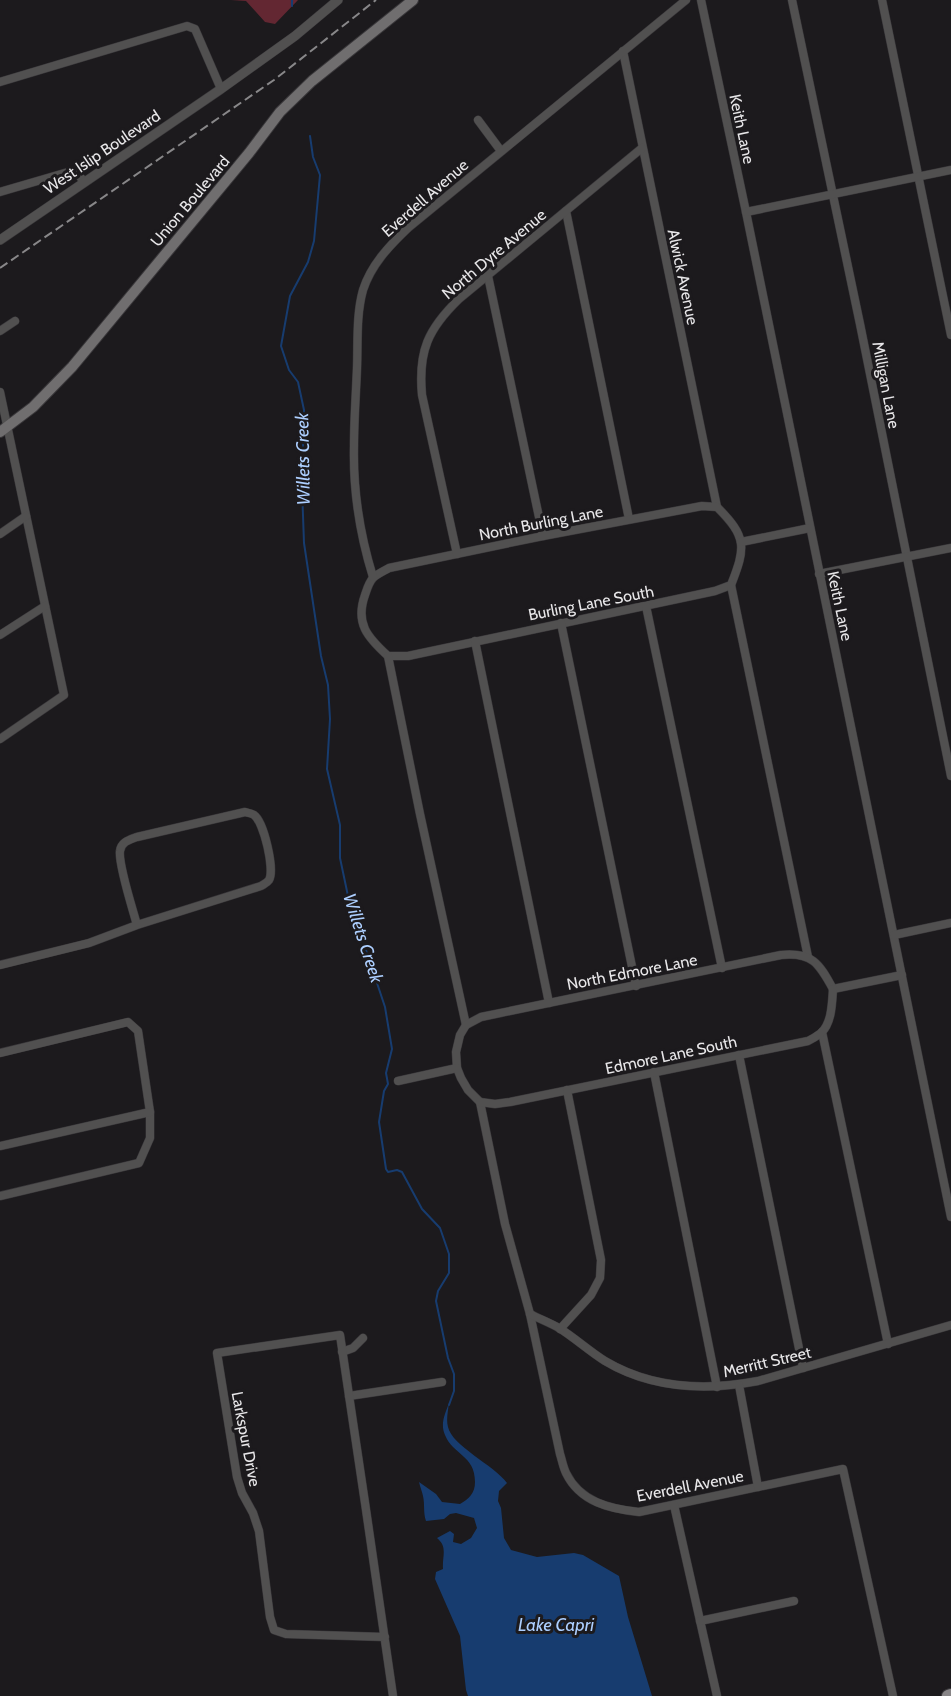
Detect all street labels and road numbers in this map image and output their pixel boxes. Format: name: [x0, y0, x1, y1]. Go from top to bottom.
street label: Keith Lane: [725, 92, 759, 166]
street label: West Islip Boulevard: [40, 106, 164, 198]
street label: Union Boulevard: [146, 152, 234, 250]
street label: Everdell Avenue: [378, 155, 472, 241]
street label: North Dyre Avenue: [438, 205, 550, 303]
street label: Alwick Avenue: [664, 227, 702, 327]
street label: Milligan Lane: [868, 340, 904, 430]
street label: North Burling Lane: [477, 502, 605, 544]
street label: Keith Lane: [823, 569, 857, 643]
street label: Burling Lane South: [527, 581, 655, 625]
street label: North Edmore Lane: [565, 950, 699, 994]
street label: Edmore Lane South: [603, 1032, 739, 1078]
street label: Merritt Street: [721, 1342, 814, 1381]
street label: Larkspur Drive: [227, 1390, 265, 1488]
street label: Everdell Avenue: [635, 1466, 745, 1506]

